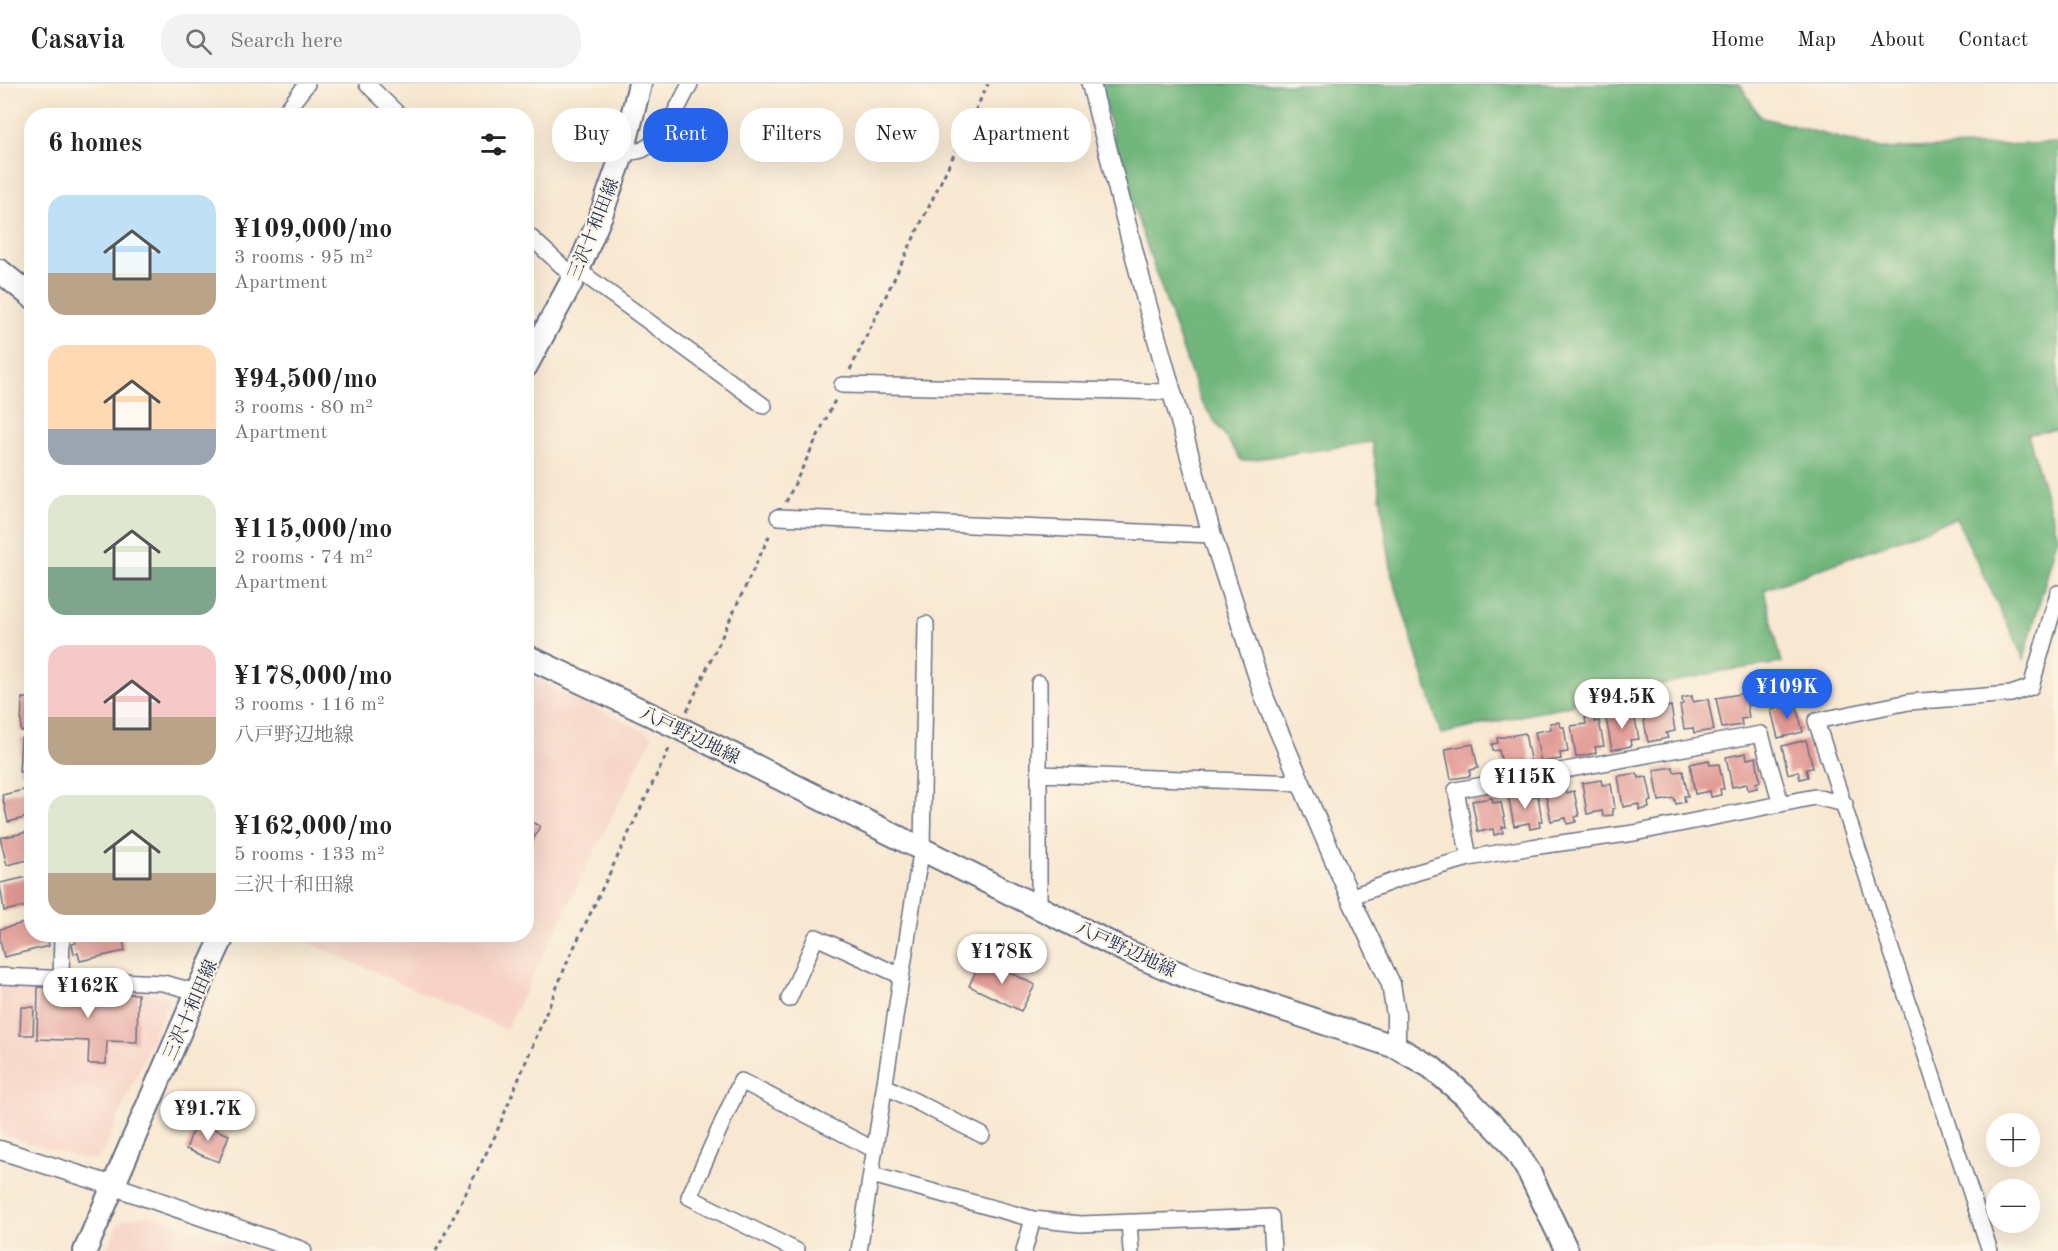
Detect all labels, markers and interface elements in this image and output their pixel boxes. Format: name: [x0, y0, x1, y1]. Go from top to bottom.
search box: [161, 14, 581, 68]
icon: search: [182, 25, 215, 58]
text: Casavia: [30, 27, 125, 55]
text: Search here: [230, 30, 343, 52]
text: Home: [1711, 30, 1764, 51]
text: Map: [1797, 30, 1836, 51]
text: About: [1869, 30, 1925, 51]
text: Contact: [1958, 30, 2028, 51]
chip: Buy: [552, 108, 631, 162]
chip: Rent: [643, 108, 728, 162]
chip: Filters: [740, 108, 843, 162]
chip: New: [855, 108, 939, 162]
chip: Apartment: [951, 108, 1091, 162]
icon: filters: [477, 128, 510, 161]
text: 6 homes: [48, 131, 142, 157]
street label: 三沢十和田線: [563, 175, 623, 283]
text: ¥109,000/mo: [234, 217, 392, 243]
icon: home: [96, 219, 168, 291]
text: 3 rooms · 95 m²: [234, 248, 373, 268]
text: Apartment: [234, 273, 328, 293]
text: ¥94,500/mo: [234, 367, 377, 393]
icon: home: [96, 369, 168, 441]
text: 3 rooms · 80 m²: [234, 398, 373, 418]
text: Apartment: [234, 423, 328, 443]
text: ¥115,000/mo: [234, 517, 392, 543]
icon: home: [96, 519, 168, 591]
text: 2 rooms · 74 m²: [234, 548, 373, 568]
text: Apartment: [234, 573, 328, 593]
text: ¥178,000/mo: [234, 664, 392, 690]
icon: home: [96, 669, 168, 741]
pin: ¥109K: [1745, 669, 1829, 720]
text: ¥109K: [1756, 678, 1818, 698]
pin: ¥94.5K: [1573, 679, 1671, 730]
text: ¥94.5K: [1588, 688, 1656, 708]
text: 3 rooms · 116 m²: [234, 695, 384, 715]
street label: 八戸野辺地線: [637, 702, 743, 768]
text: 八戸野辺地線: [234, 726, 354, 746]
pin: ¥115K: [1483, 759, 1567, 810]
text: ¥115K: [1494, 768, 1556, 788]
text: ¥162,000/mo: [234, 814, 392, 840]
icon: home: [96, 819, 168, 891]
text: 5 rooms · 133 m²: [234, 845, 384, 865]
text: 三沢十和田線: [234, 876, 354, 896]
street label: 八戸野辺地線: [1073, 917, 1179, 981]
pin: ¥178K: [960, 934, 1044, 985]
text: ¥178K: [971, 943, 1033, 963]
street label: 三沢十和田線: [159, 957, 221, 1063]
pin: ¥162K: [46, 968, 130, 1019]
text: ¥162K: [57, 977, 119, 997]
pin: ¥91.7K: [159, 1091, 257, 1142]
text: ¥91.7K: [174, 1100, 242, 1120]
map controls: [1986, 1113, 2040, 1233]
button: +: [1986, 1113, 2040, 1167]
button: −: [1986, 1179, 2040, 1233]

